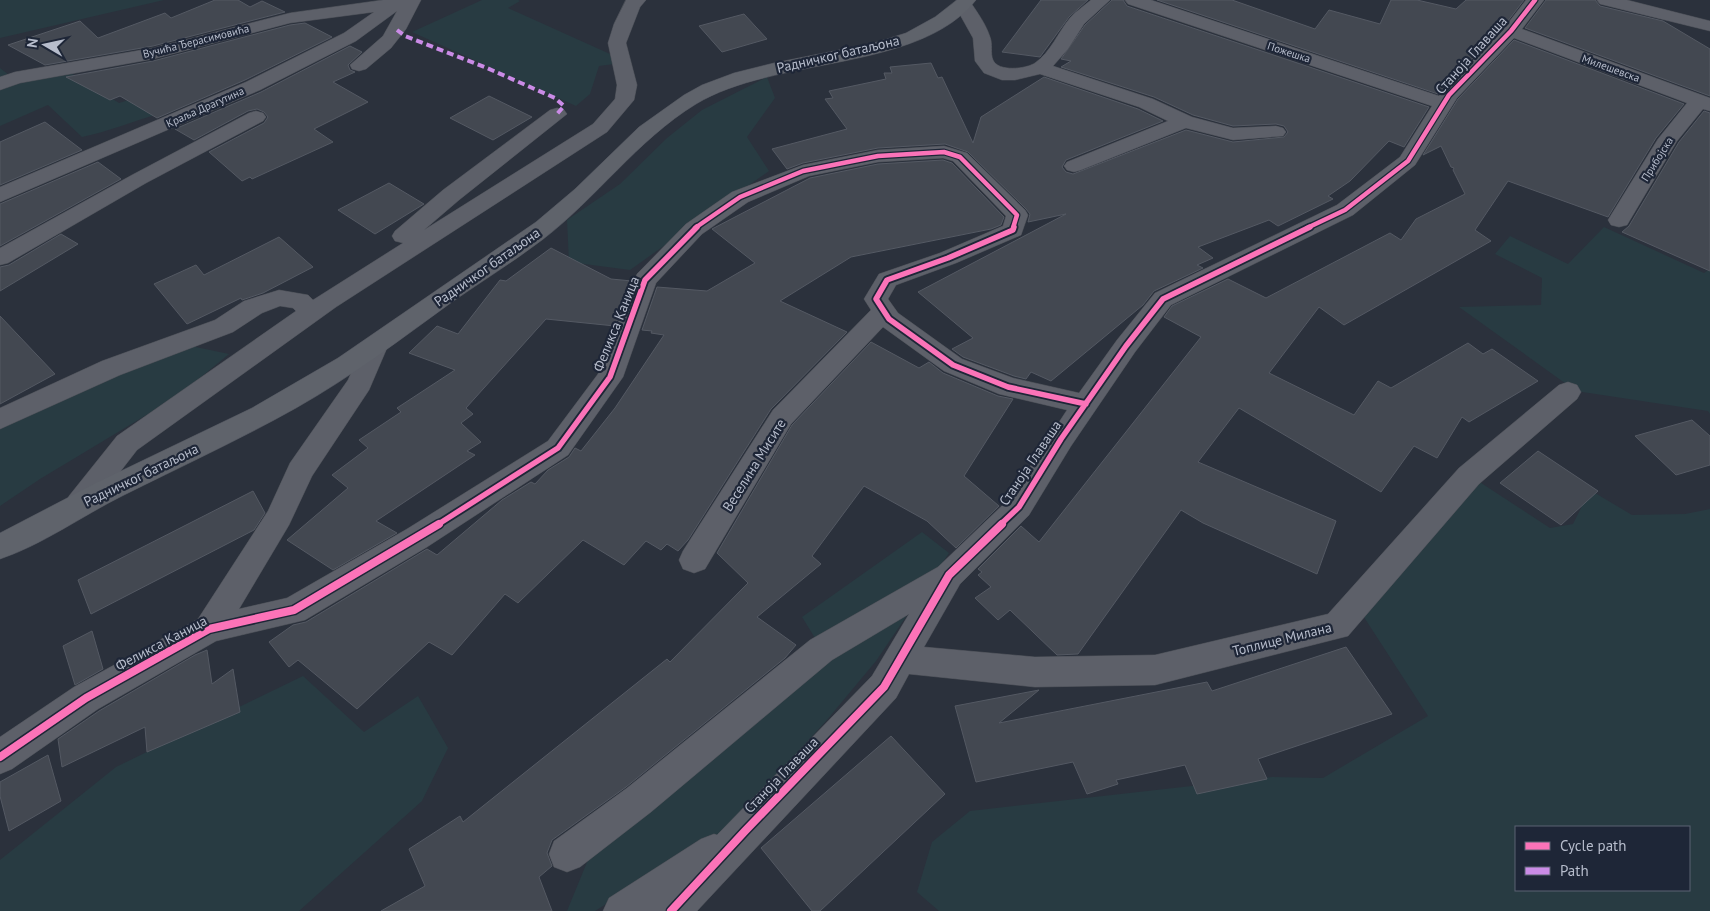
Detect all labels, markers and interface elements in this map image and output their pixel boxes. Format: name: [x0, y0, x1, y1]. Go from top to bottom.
street label: Станоја Главаша: [1431, 12, 1511, 98]
north arrow: [20, 20, 70, 70]
street label: Вучића Ђерасимовића: [141, 21, 251, 61]
street label: Радничког батаљона: [775, 31, 901, 77]
text: N: [23, 37, 42, 49]
street label: Пожешка: [1266, 38, 1312, 66]
street label: Милешевска: [1580, 51, 1642, 85]
street label: Краља Драгутина: [164, 84, 246, 130]
street label: Прибојска: [1638, 134, 1676, 184]
street label: Радничког батаљона: [430, 224, 544, 310]
street label: Феликса Каница: [589, 274, 643, 374]
street label: Веселина Мисите: [718, 415, 790, 515]
street label: Станоја Главаша: [995, 417, 1065, 509]
street label: Радничког батаљона: [81, 439, 201, 511]
street label: Феликса Каница: [112, 611, 210, 675]
street label: Топлице Милана: [1231, 618, 1333, 660]
street label: Станоја Главаша: [740, 733, 822, 817]
legend: [1515, 826, 1690, 891]
text: Cycle path: [1560, 836, 1626, 855]
text: Path: [1560, 861, 1589, 880]

